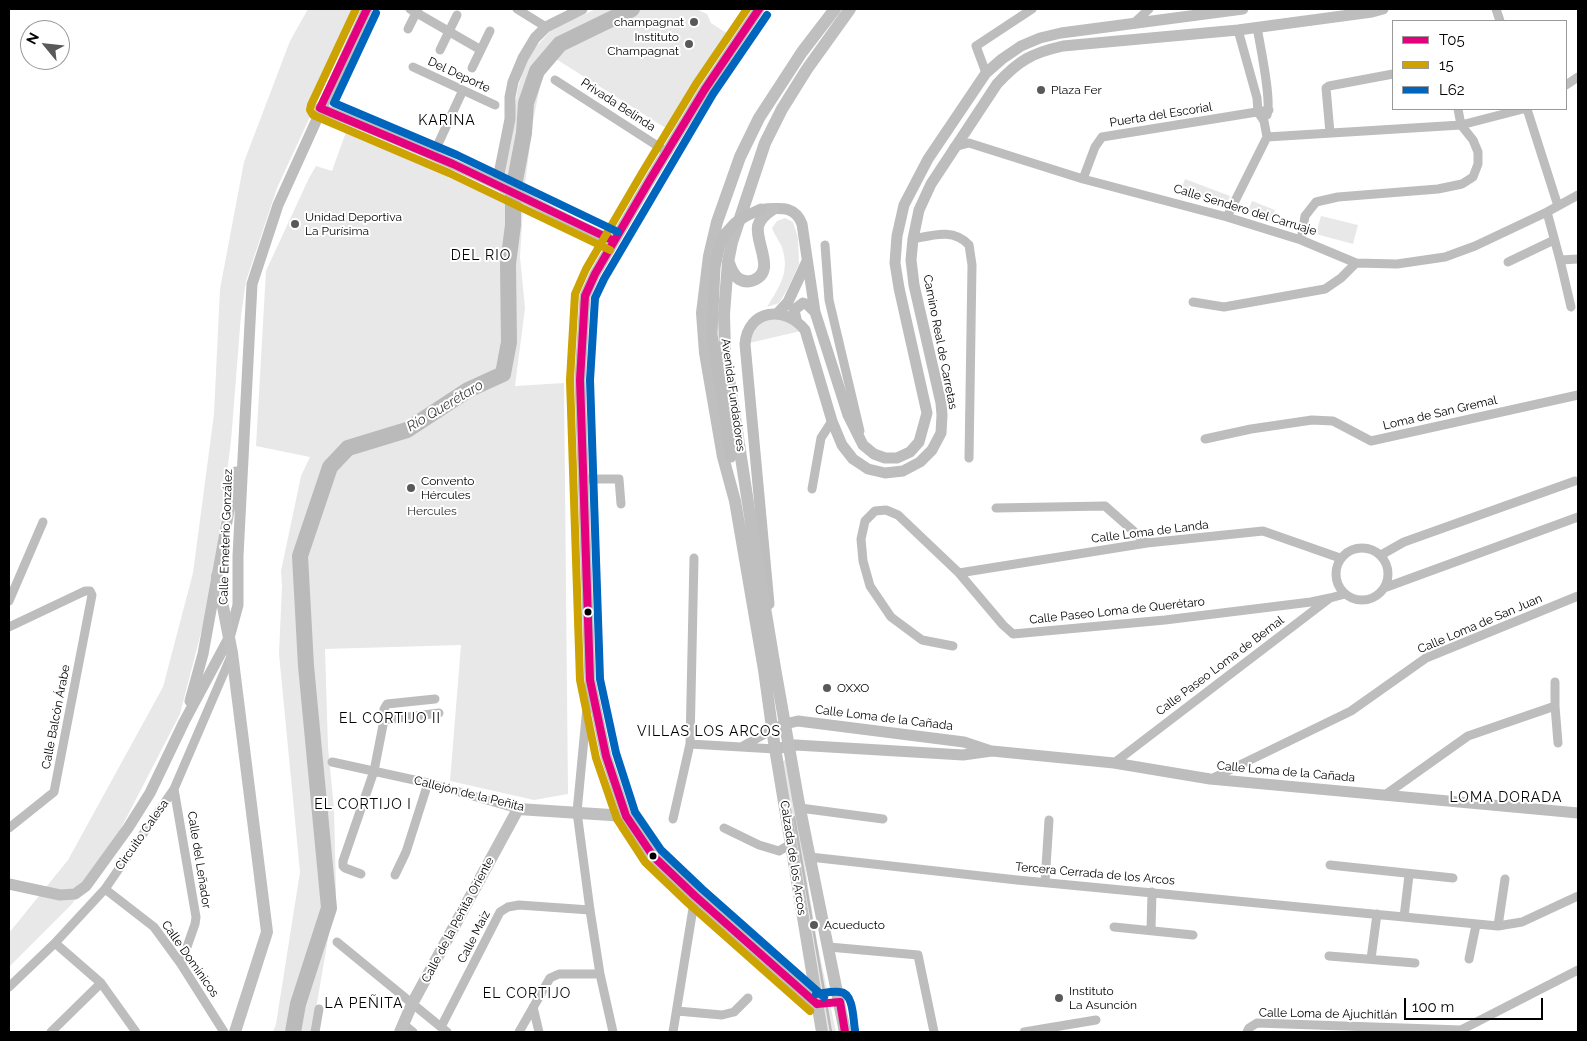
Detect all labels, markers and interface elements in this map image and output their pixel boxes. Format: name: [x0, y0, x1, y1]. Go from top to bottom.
place label: champagnat: [614, 15, 684, 29]
marker: champagnat: [688, 16, 700, 28]
north arrow: [20, 20, 70, 70]
legend: [1392, 20, 1567, 110]
text: N: [23, 30, 42, 47]
place label: Instituto Champagnat: [607, 30, 679, 58]
text: T05: [1439, 31, 1465, 49]
marker: Instituto Champagnat: [683, 38, 695, 50]
street label: Del Deporte: [425, 54, 493, 96]
text: 15: [1439, 56, 1454, 74]
street label: Privada Belinda: [578, 76, 658, 134]
text: L62: [1439, 81, 1465, 99]
place label: Plaza Fer: [1051, 83, 1102, 97]
marker: Plaza Fer: [1035, 84, 1047, 96]
street label: Puerta del Escorial: [1109, 100, 1213, 130]
district label: KARINA: [418, 113, 476, 129]
street label: Calle Sendero del Carruaje: [1172, 181, 1318, 239]
place label: Unidad Deportiva La Purísima: [305, 210, 402, 238]
marker: Unidad Deportiva La Purísima: [289, 218, 301, 230]
district label: DEL RIO: [450, 248, 512, 264]
street label: Camino Real de Carretas: [920, 273, 960, 411]
street label: Avenida Fundadores: [718, 338, 748, 452]
water label: Río Querétaro: [404, 377, 486, 435]
street label: Loma de San Gremal: [1382, 393, 1498, 433]
street label: Calle Emeterio González: [216, 469, 236, 605]
place label: Convento Hércules: [421, 474, 474, 502]
marker: Convento Hércules: [405, 482, 417, 494]
park label: Hercules: [407, 504, 457, 518]
street label: Calle Loma de Landa: [1090, 518, 1210, 546]
street label: Calle Loma de San Juan: [1416, 591, 1544, 657]
street label: Calle Paseo Loma de Querétaro: [1028, 595, 1206, 627]
unlabelled marker: [583, 607, 593, 617]
street label: Calle Paseo Loma de Bernal: [1153, 613, 1287, 719]
street label: Calle Balcón Árabe: [39, 663, 73, 771]
place label: OXXO: [837, 681, 869, 695]
marker: OXXO: [821, 682, 833, 694]
street label: Calle Loma de la Cañada: [814, 702, 954, 734]
district label: EL CORTIJO II: [337, 711, 443, 727]
district label: VILLAS LOS ARCOS: [635, 724, 783, 740]
street label: Calle Loma de la Cañada: [1216, 759, 1356, 785]
street label: Callejón de la Peñita: [412, 773, 526, 815]
district label: LOMA DORADA: [1448, 790, 1564, 806]
street label: Circuito Calesa: [112, 797, 172, 873]
district label: EL CORTIJO I: [313, 797, 413, 813]
street label: Calzada de los Arcos: [777, 800, 809, 916]
street label: Calle del Leñador: [184, 810, 214, 910]
unlabelled marker: [648, 851, 658, 861]
street label: Calle de la Peñita Oriente: [419, 855, 497, 985]
street label: Tercera Cerrada de los Arcos: [1015, 860, 1175, 888]
street label: Calle Maíz: [455, 908, 493, 966]
street label: Calle Dominicos: [158, 918, 222, 1000]
place label: Acueducto: [824, 918, 885, 932]
marker: Acueducto: [808, 919, 820, 931]
place label: Instituto La Asunción: [1069, 984, 1137, 1012]
district label: EL CORTIJO: [481, 986, 573, 1002]
scale bar: [1407, 988, 1546, 1020]
marker: Instituto La Asunción: [1053, 992, 1065, 1004]
district label: LA PEÑITA: [323, 996, 405, 1012]
text: 100 m: [1412, 998, 1454, 1016]
street label: Calle Loma de Ajuchitlán: [1259, 1006, 1397, 1022]

